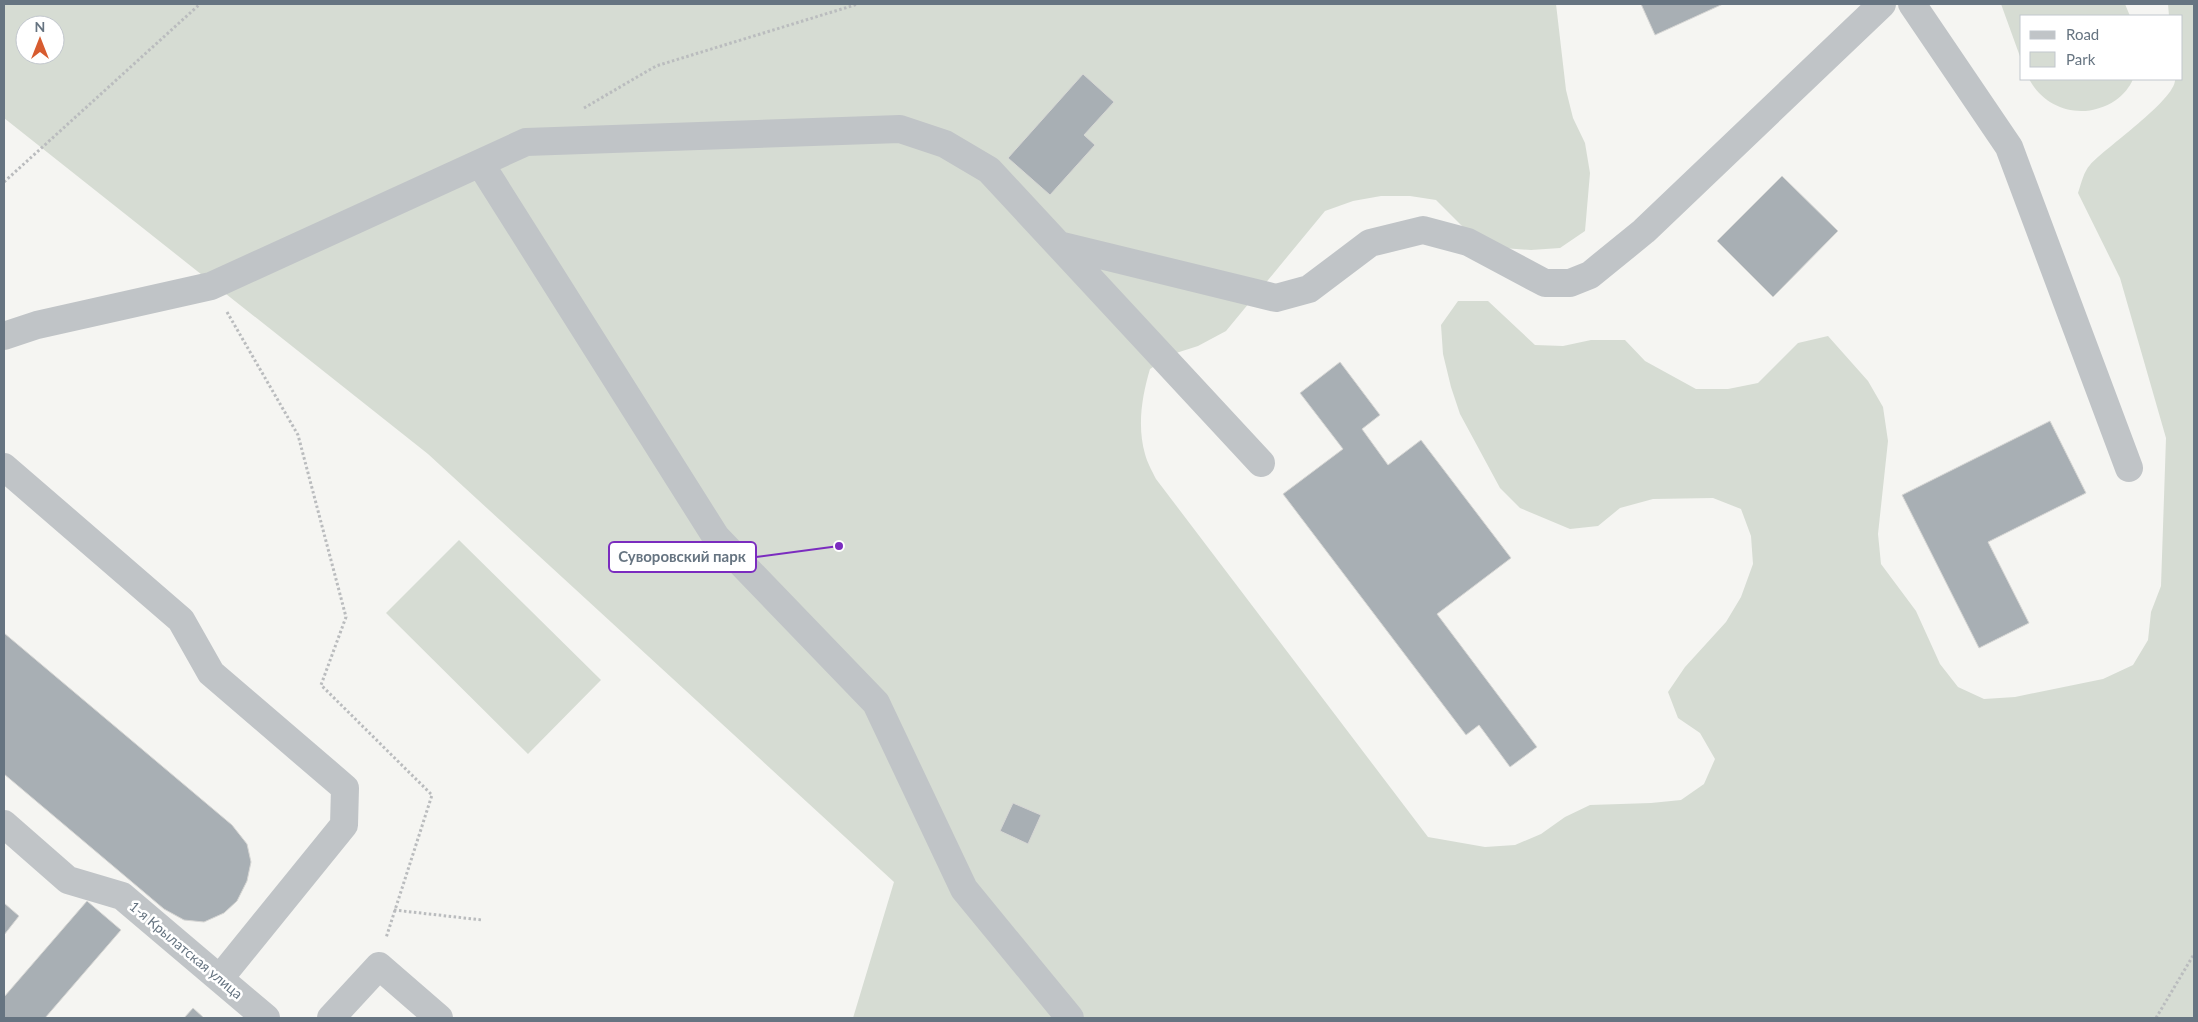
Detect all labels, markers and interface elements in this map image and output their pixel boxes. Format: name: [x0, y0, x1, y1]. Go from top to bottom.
north arrow: [15, 15, 65, 65]
legend: [2020, 15, 2183, 80]
text: N: [35, 18, 45, 35]
text: Road: [2066, 25, 2099, 43]
text: Park: [2066, 50, 2096, 68]
callout: Суворовский парк: [609, 542, 756, 572]
text: Суворовский парк: [618, 547, 747, 565]
street label: 1-я Крылатская улица: [126, 897, 246, 1002]

